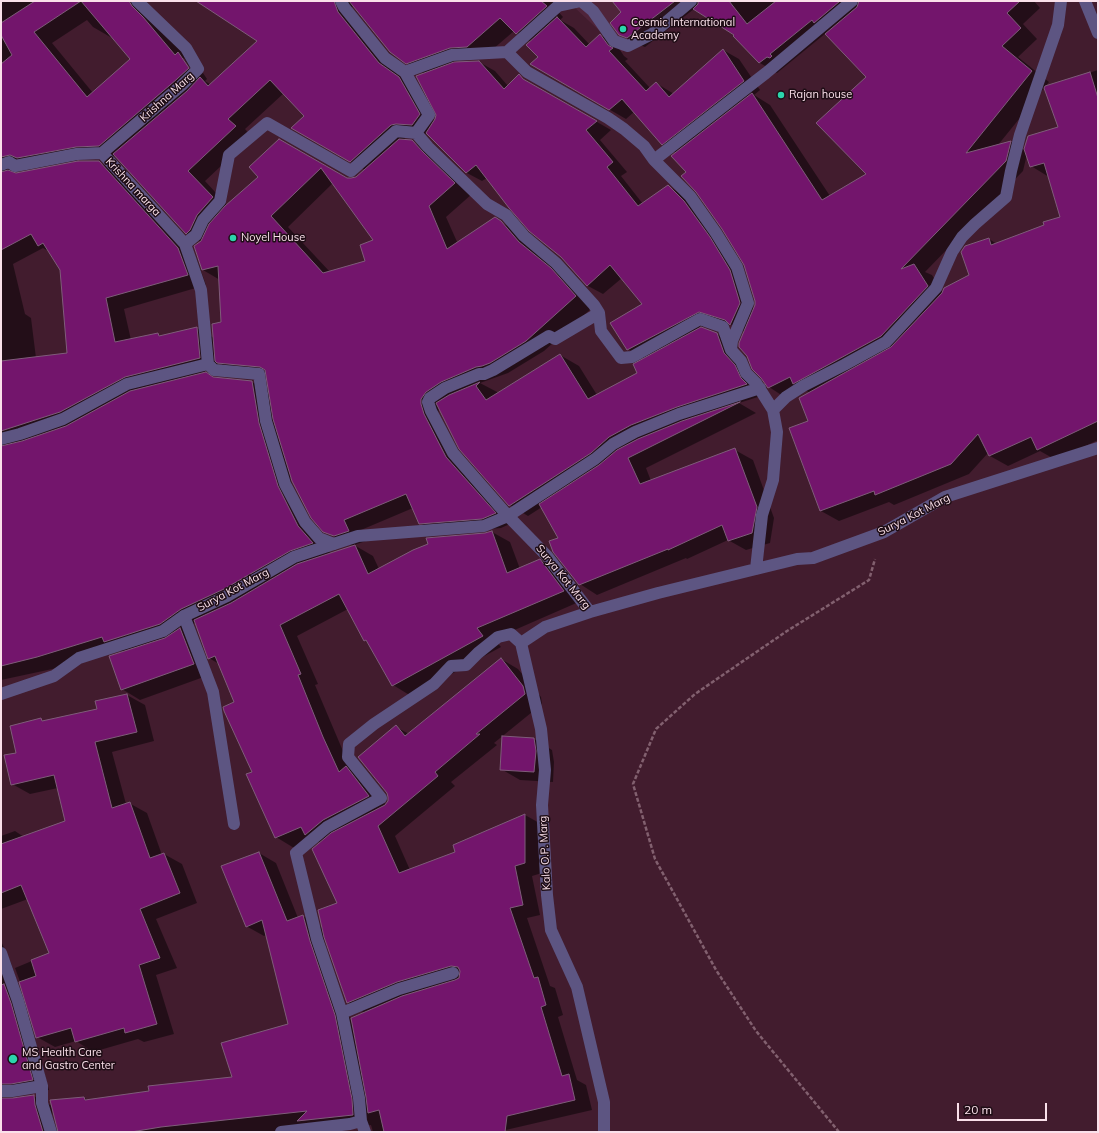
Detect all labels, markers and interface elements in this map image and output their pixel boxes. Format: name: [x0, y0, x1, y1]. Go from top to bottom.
place label: Cosmic International Academy: [631, 16, 735, 42]
marker: Cosmic International Academy: [618, 24, 628, 34]
street label: Krishna Marg: [137, 69, 197, 125]
place label: Rajan house: [789, 88, 852, 102]
marker: Rajan house: [776, 90, 786, 100]
street label: Krishna marga: [103, 155, 163, 219]
place label: Noyel House: [241, 231, 305, 245]
marker: Noyel House: [228, 233, 238, 243]
street label: Surya Kot Marg: [876, 491, 952, 539]
street label: Surya Kot Marg: [533, 542, 593, 612]
street label: Surya Kot Marg: [195, 566, 271, 614]
street label: Kalo O.P. Marg: [536, 815, 554, 891]
place label: MS Health Care and Gastro Center: [22, 1046, 115, 1072]
marker: MS Health Care and Gastro Center: [7, 1053, 19, 1065]
scale bar: [959, 1095, 1049, 1121]
text: 20 m: [964, 1102, 992, 1117]

